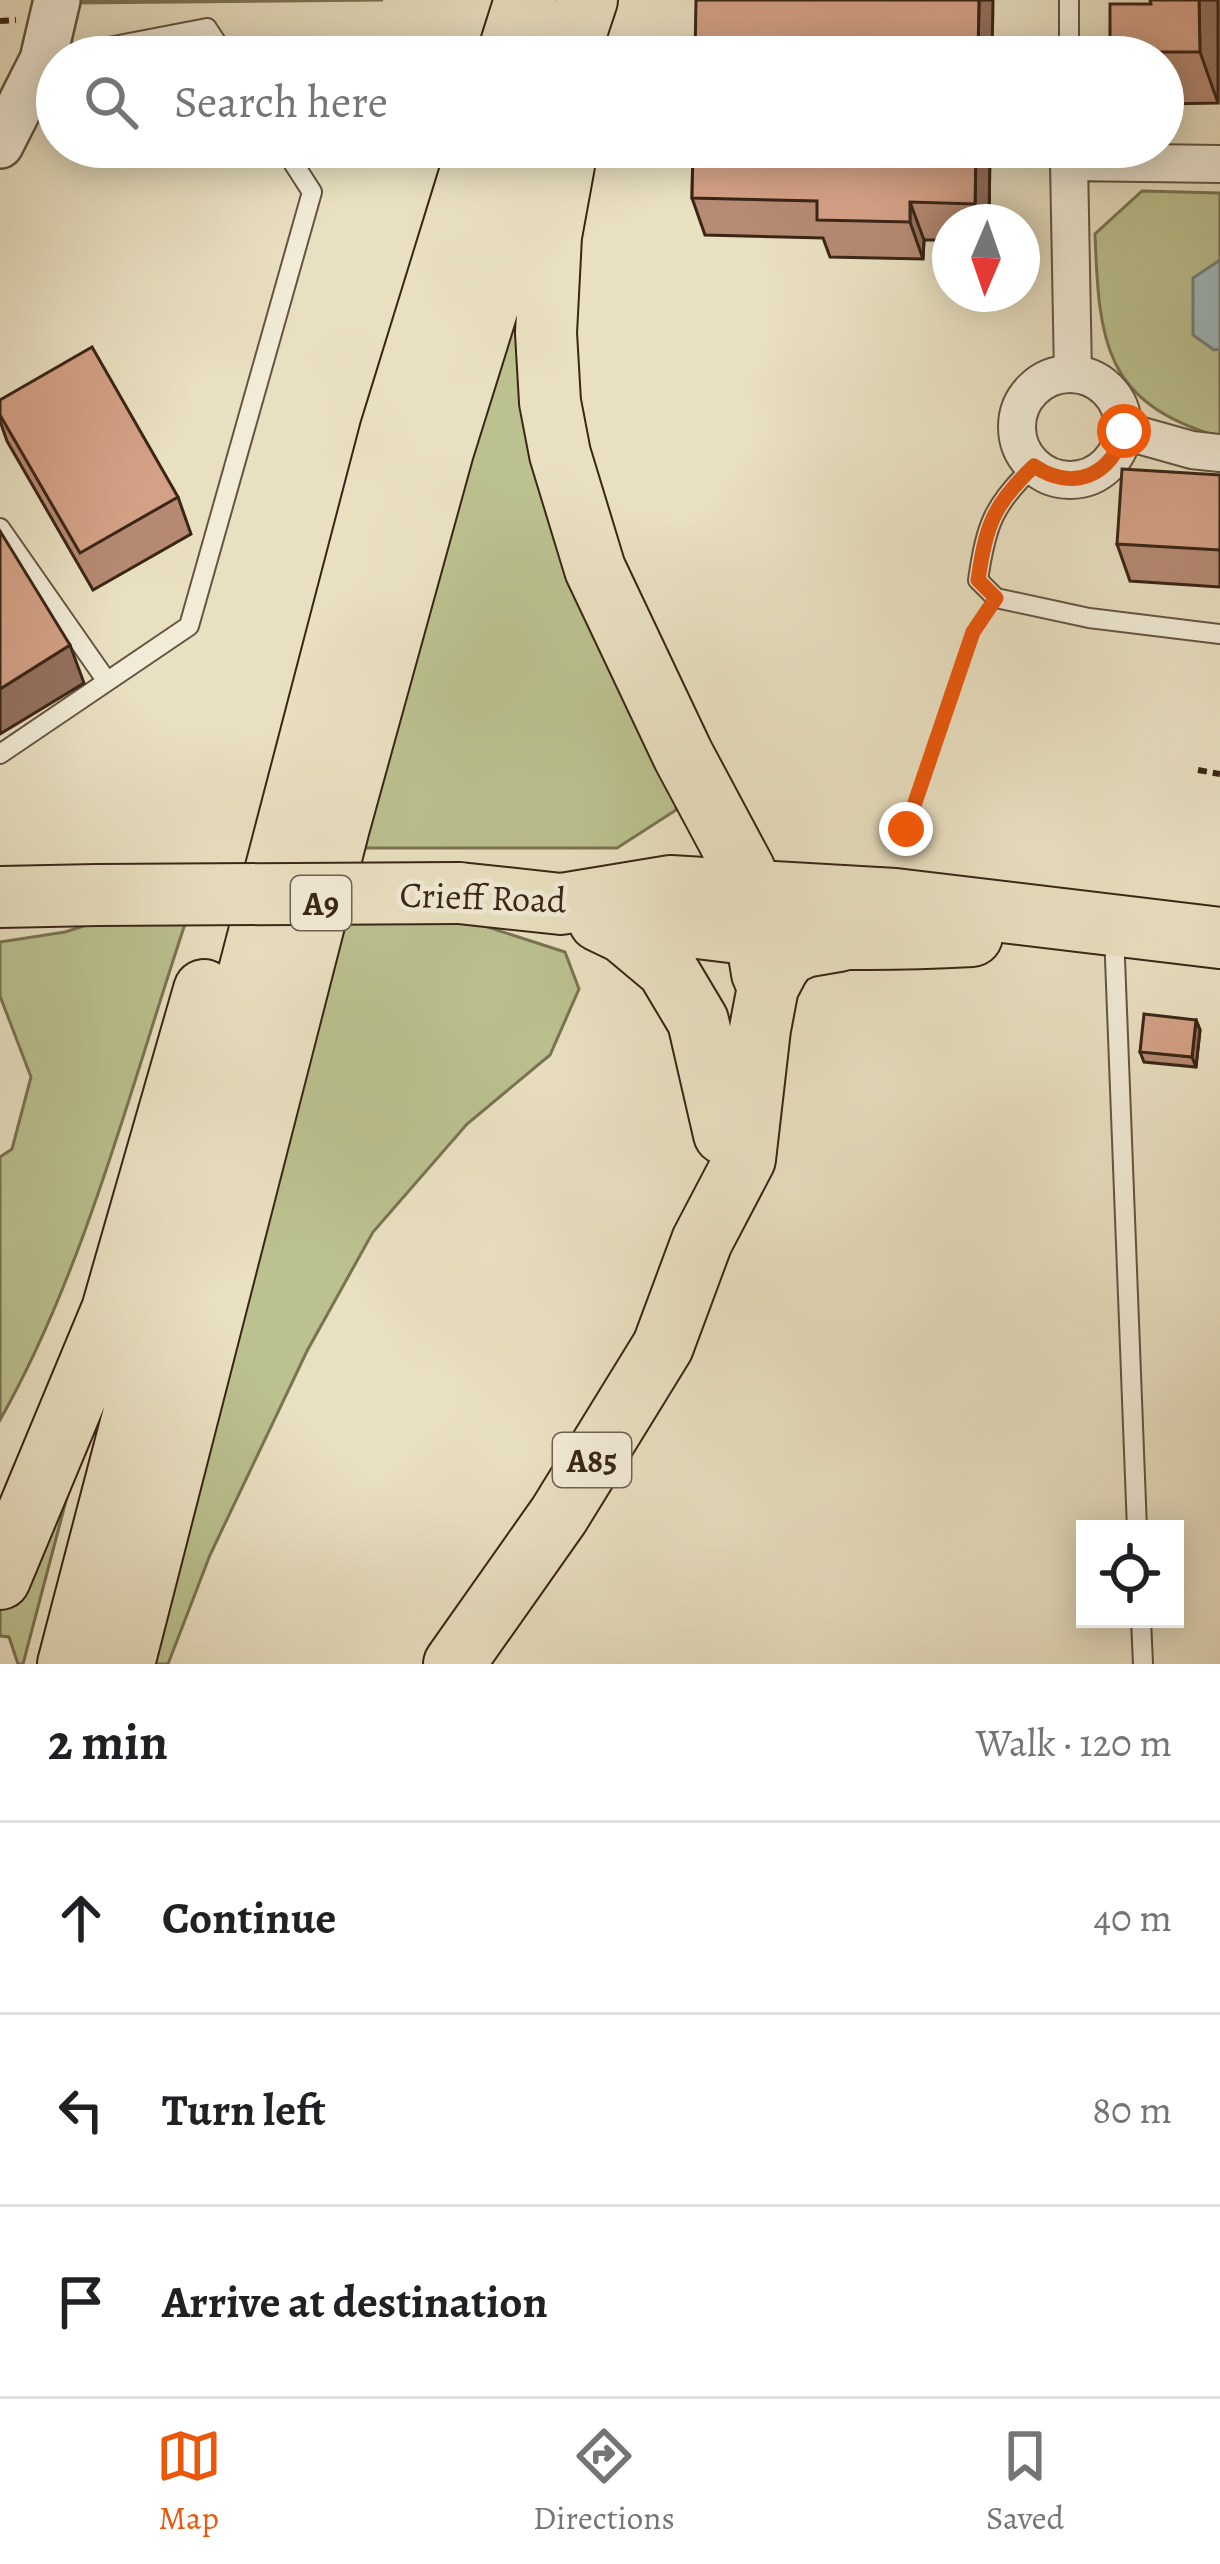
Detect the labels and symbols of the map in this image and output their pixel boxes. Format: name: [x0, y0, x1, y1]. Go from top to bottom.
north arrow: [932, 204, 1040, 312]
route start: [1097, 404, 1151, 458]
route end: [879, 802, 933, 856]
street label: Crieff Road: [399, 870, 568, 924]
road number: A9: [291, 876, 351, 930]
road number: A85: [553, 1433, 631, 1487]

